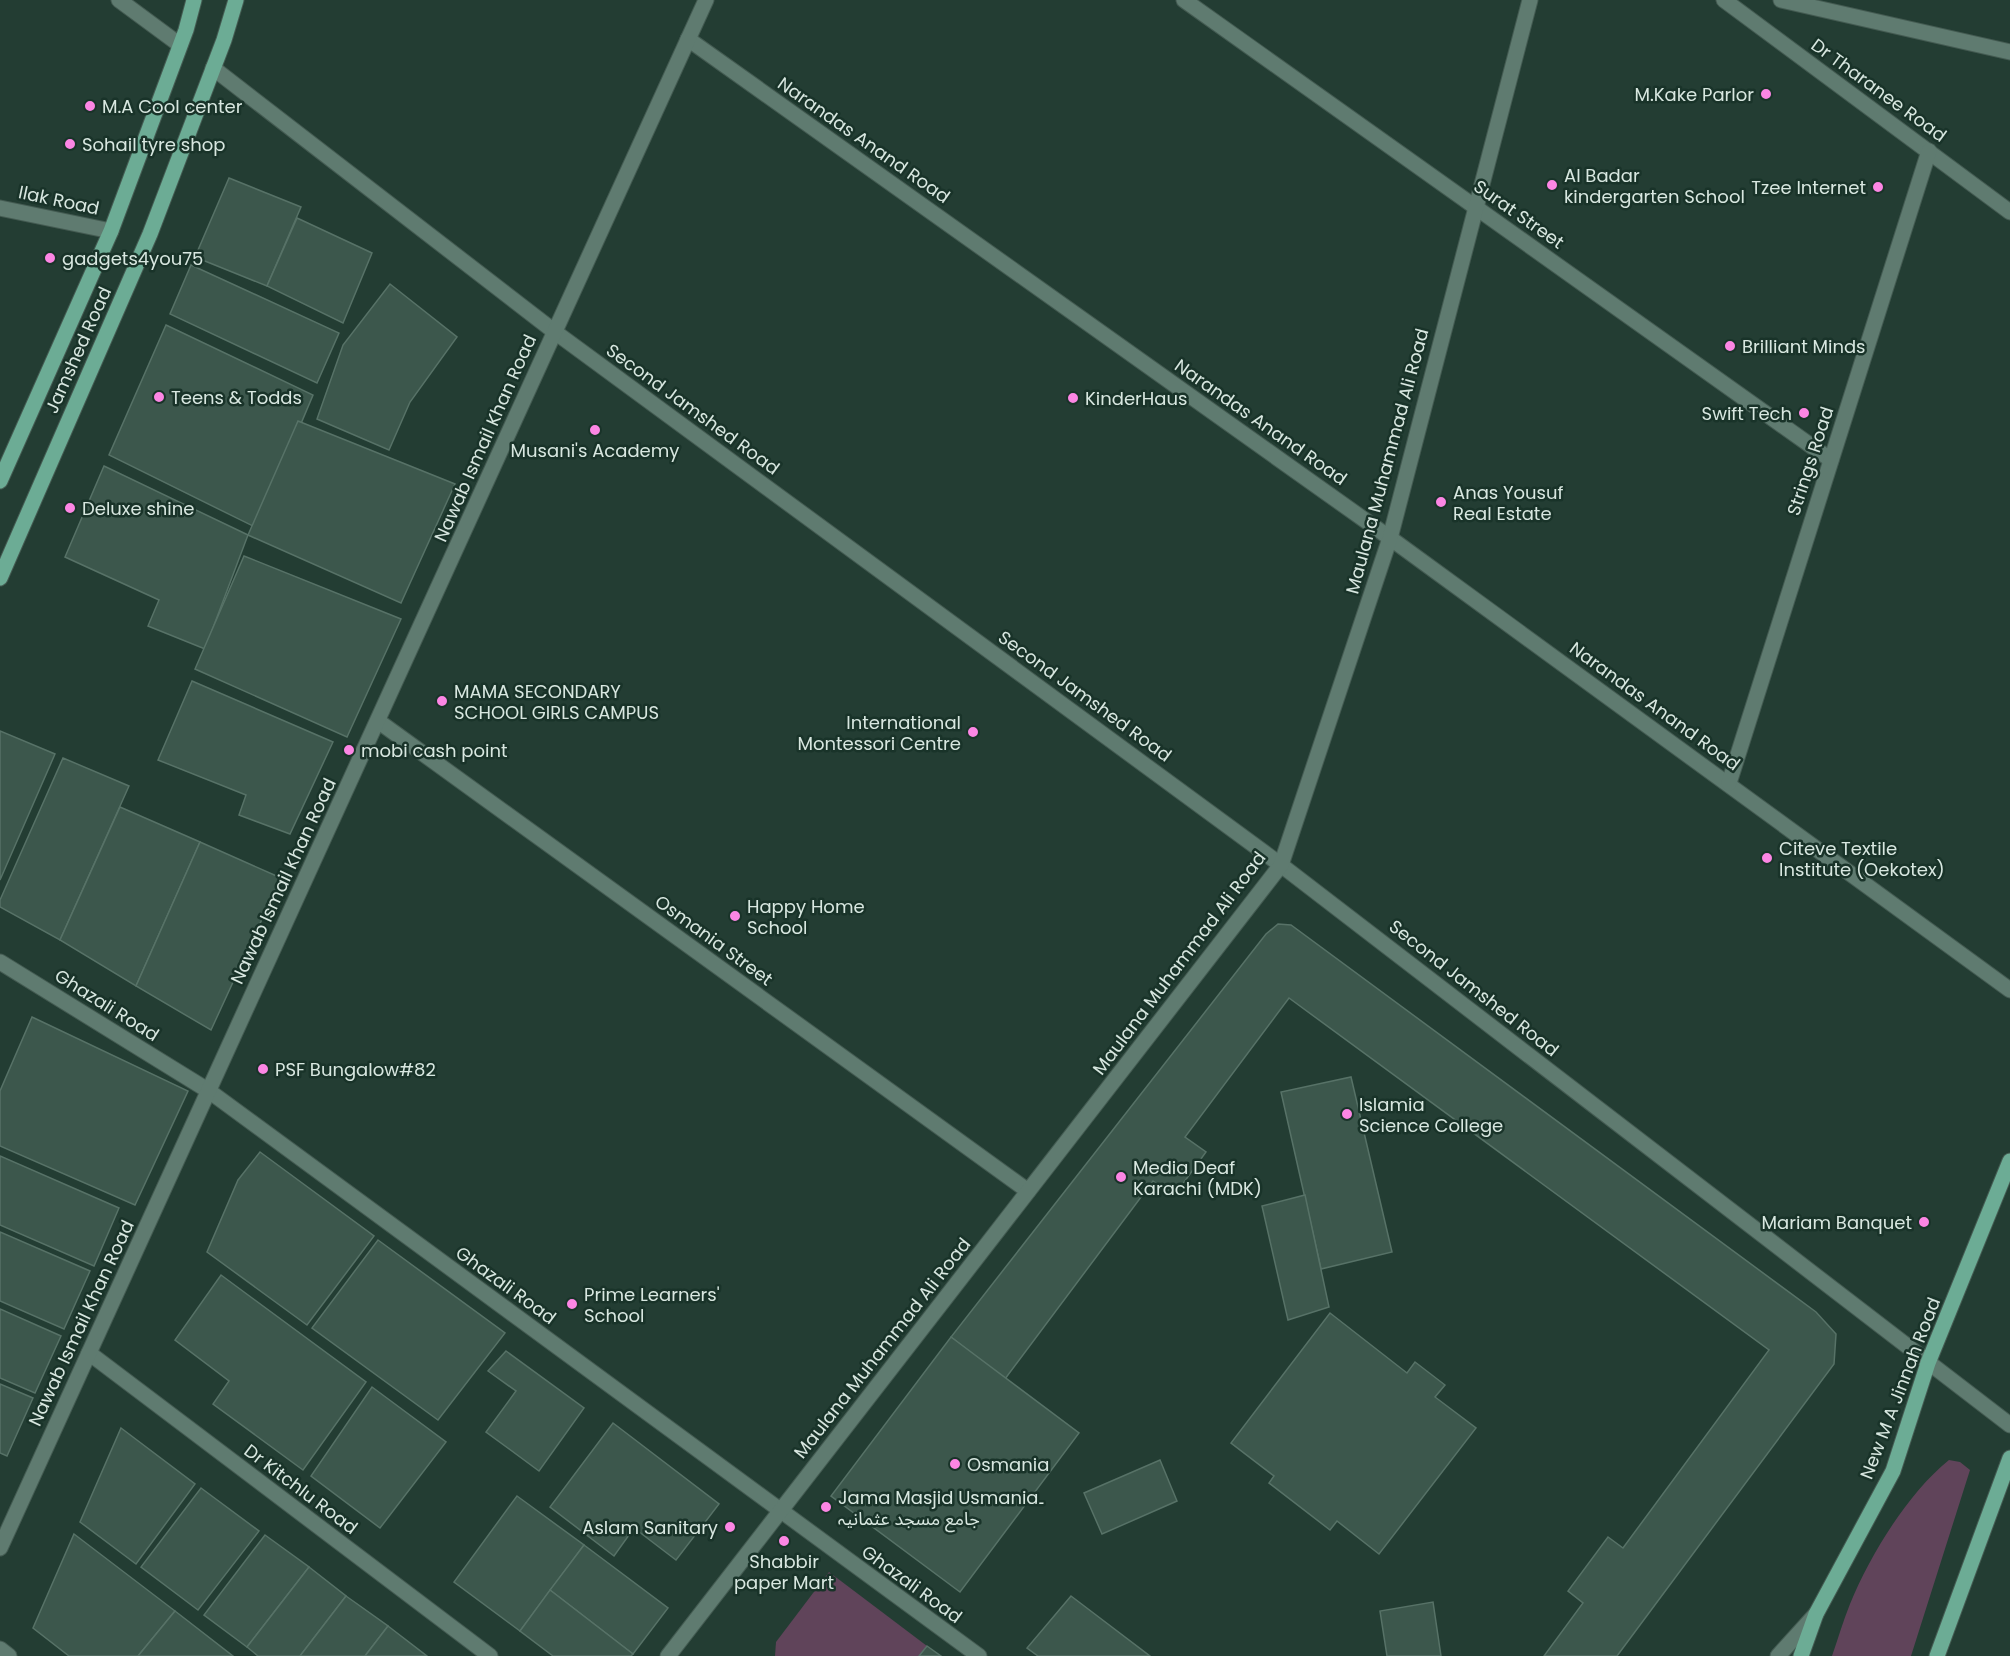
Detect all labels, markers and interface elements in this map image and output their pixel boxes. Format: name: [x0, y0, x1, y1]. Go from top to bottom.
street label: Dr Tharanee Road: [1806, 32, 1952, 148]
street label: Narandas Anand Road: [773, 71, 955, 209]
place label: M.Kake Parlor: [1635, 82, 1754, 107]
marker: M.Kake Parlor: [1759, 87, 1773, 101]
place label: M.A Cool center: [102, 94, 243, 119]
marker: M.A Cool center: [83, 99, 97, 113]
place label: Sohail tyre shop: [82, 132, 225, 157]
marker: Sohail tyre shop: [63, 137, 77, 151]
place label: Al Badar kindergarten School: [1564, 163, 1745, 209]
street label: Surat Street: [1469, 174, 1569, 254]
place label: Tzee Internet: [1751, 175, 1866, 200]
marker: Al Badar kindergarten School: [1545, 178, 1559, 192]
street label: Ilak Road: [16, 179, 102, 221]
marker: Tzee Internet: [1871, 180, 1885, 194]
place label: gadgets4you75: [62, 246, 203, 271]
marker: gadgets4you75: [43, 251, 57, 265]
street label: Jamshed Road: [39, 283, 117, 417]
street label: Maulana Muhammad Ali Road: [1339, 326, 1435, 596]
street label: Nawab Ismail Khan Road: [428, 330, 542, 546]
place label: Brilliant Minds: [1742, 334, 1866, 359]
street label: Second Jamshed Road: [601, 338, 785, 480]
marker: Brilliant Minds: [1723, 339, 1737, 353]
street label: Narandas Anand Road: [1170, 353, 1352, 491]
place label: Teens & Todds: [171, 385, 302, 410]
place label: KinderHaus: [1085, 386, 1187, 411]
marker: Teens & Todds: [152, 390, 166, 404]
marker: KinderHaus: [1066, 391, 1080, 405]
place label: Swift Tech: [1702, 401, 1792, 426]
street label: Strings Road: [1781, 403, 1839, 519]
marker: Swift Tech: [1797, 406, 1811, 420]
marker: Musani's Academy: [588, 423, 602, 437]
place label: Musani's Academy: [511, 438, 679, 463]
place label: Anas Yousuf Real Estate: [1453, 480, 1563, 526]
marker: Anas Yousuf Real Estate: [1434, 495, 1448, 509]
place label: Deluxe shine: [82, 496, 194, 521]
marker: Deluxe shine: [63, 501, 77, 515]
street label: Second Jamshed Road: [993, 625, 1177, 767]
street label: Narandas Anand Road: [1565, 636, 1745, 776]
place label: MAMA SECONDARY SCHOOL GIRLS CAMPUS: [454, 679, 659, 725]
marker: MAMA SECONDARY SCHOOL GIRLS CAMPUS: [435, 694, 449, 708]
place label: International Montessori Centre: [797, 710, 961, 756]
marker: International Montessori Centre: [966, 725, 980, 739]
place label: mobi cash point: [361, 738, 507, 763]
marker: mobi cash point: [342, 743, 356, 757]
street label: Nawab Ismail Khan Road: [224, 774, 342, 988]
place label: Citeve Textile Institute (Oekotex): [1779, 836, 1945, 882]
street label: Maulana Muhammad Ali Road: [1087, 846, 1271, 1080]
marker: Citeve Textile Institute (Oekotex): [1760, 851, 1774, 865]
street label: Osmania Street: [650, 889, 778, 991]
place label: Happy Home School: [747, 894, 865, 940]
marker: Happy Home School: [728, 909, 742, 923]
street label: Second Jamshed Road: [1384, 914, 1564, 1062]
street label: Ghazali Road: [50, 963, 164, 1047]
place label: PSF Bungalow#82: [275, 1057, 436, 1082]
marker: PSF Bungalow#82: [256, 1062, 270, 1076]
place label: Islamia Science College: [1359, 1092, 1503, 1138]
marker: Islamia Science College: [1340, 1107, 1354, 1121]
place label: Media Deaf Karachi (MDK): [1133, 1155, 1262, 1201]
marker: Media Deaf Karachi (MDK): [1114, 1170, 1128, 1184]
place label: Mariam Banquet: [1762, 1210, 1912, 1235]
marker: Mariam Banquet: [1917, 1215, 1931, 1229]
street label: Nawab Ismail Khan Road: [22, 1216, 140, 1430]
street label: Maulana Muhammad Ali Road: [788, 1232, 976, 1464]
street label: Ghazali Road: [451, 1240, 561, 1330]
place label: Prime Learners' School: [584, 1282, 720, 1328]
street label: New M A Jinnah Road: [1854, 1293, 1946, 1483]
marker: Prime Learners' School: [565, 1297, 579, 1311]
street label: Dr Kitchlu Road: [239, 1438, 363, 1540]
place label: Osmania: [967, 1452, 1049, 1477]
marker: Osmania: [948, 1457, 962, 1471]
place label: Jama Masjid Usmania۔ جامع مسجد عثمانیہ: [838, 1485, 1045, 1533]
marker: Jama Masjid Usmania۔ جامع مسجد عثمانیہ: [819, 1500, 833, 1514]
place label: Aslam Sanitary: [582, 1515, 718, 1540]
marker: Aslam Sanitary: [723, 1520, 737, 1534]
marker: Shabbir paper Mart: [777, 1534, 791, 1548]
street label: Ghazali Road: [857, 1539, 967, 1629]
place label: Shabbir paper Mart: [734, 1549, 834, 1595]

